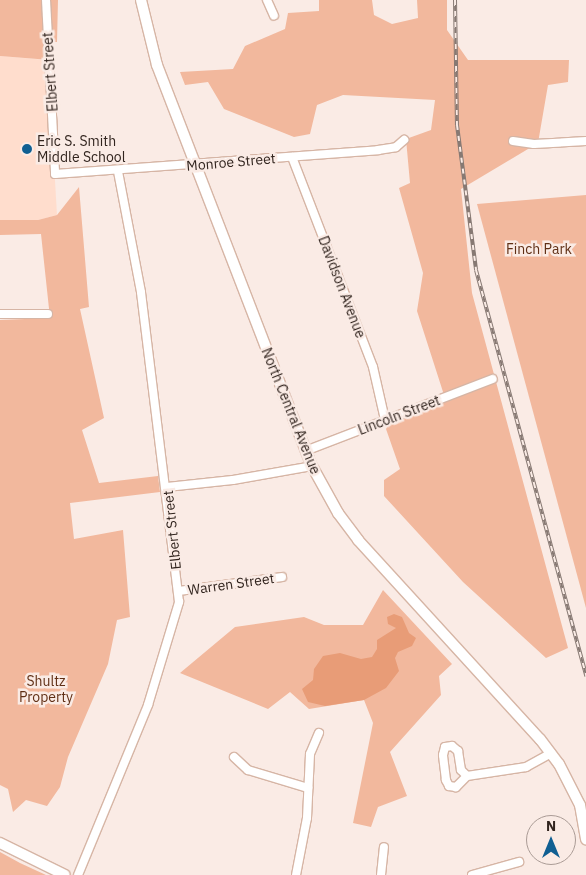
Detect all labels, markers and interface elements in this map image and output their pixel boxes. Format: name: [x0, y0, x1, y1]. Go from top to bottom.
street label: Elbert Street: [39, 32, 61, 112]
place label: Eric S. Smith Middle School: [37, 133, 126, 166]
marker: Eric S. Smith Middle School: [21, 143, 33, 155]
street label: Monroe Street: [186, 150, 276, 174]
street label: Davidson Avenue: [315, 234, 369, 340]
park label: Finch Park: [506, 241, 572, 257]
street label: North Central Avenue: [258, 345, 324, 477]
street label: Lincoln Street: [356, 392, 442, 438]
street label: Elbert Street: [159, 490, 185, 570]
street label: Warren Street: [187, 570, 275, 598]
park label: Shultz Property: [19, 673, 73, 706]
north arrow: [526, 815, 576, 865]
text: N: [546, 817, 556, 835]

